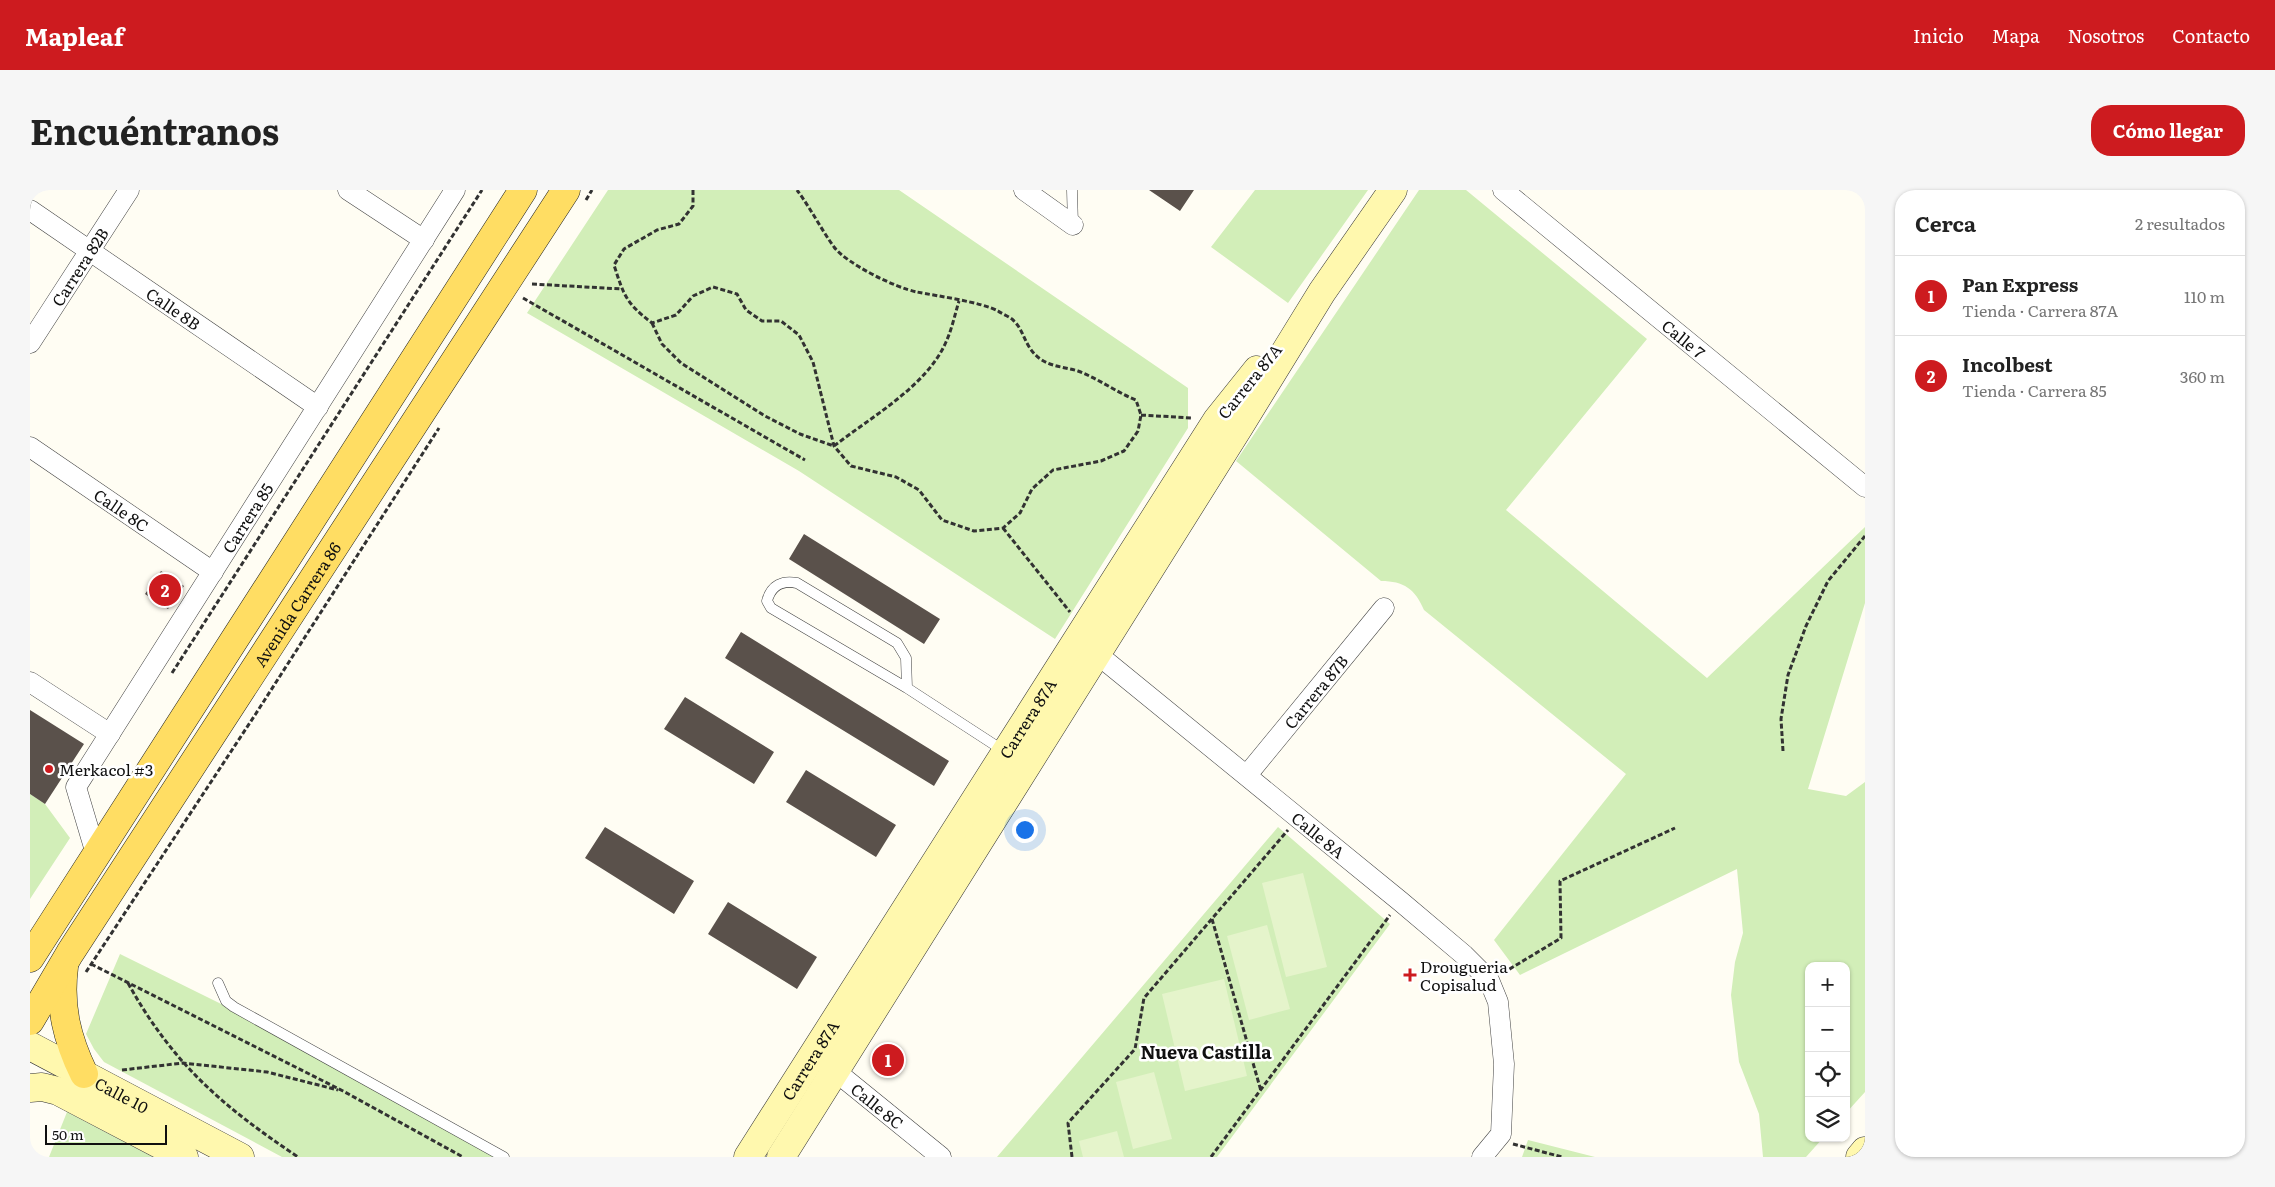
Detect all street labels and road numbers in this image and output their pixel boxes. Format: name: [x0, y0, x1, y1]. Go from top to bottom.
street label: Carrera 82B: [45, 223, 114, 311]
street label: Calle 8B: [142, 281, 206, 335]
street label: Calle 7: [1657, 313, 1711, 364]
street label: Carrera 87A: [1211, 338, 1287, 424]
street label: Carrera 85: [216, 478, 278, 557]
street label: Calle 8C: [89, 482, 154, 537]
street label: Avenida Carrera 86: [247, 537, 346, 671]
street label: Carrera 87B: [1278, 649, 1353, 734]
street label: Carrera 87A: [993, 673, 1062, 763]
street label: Calle 8A: [1287, 806, 1350, 864]
street label: Carrera 87A: [775, 1015, 844, 1105]
street label: Calle 10: [91, 1071, 153, 1119]
street label: Calle 8C: [846, 1077, 909, 1134]

